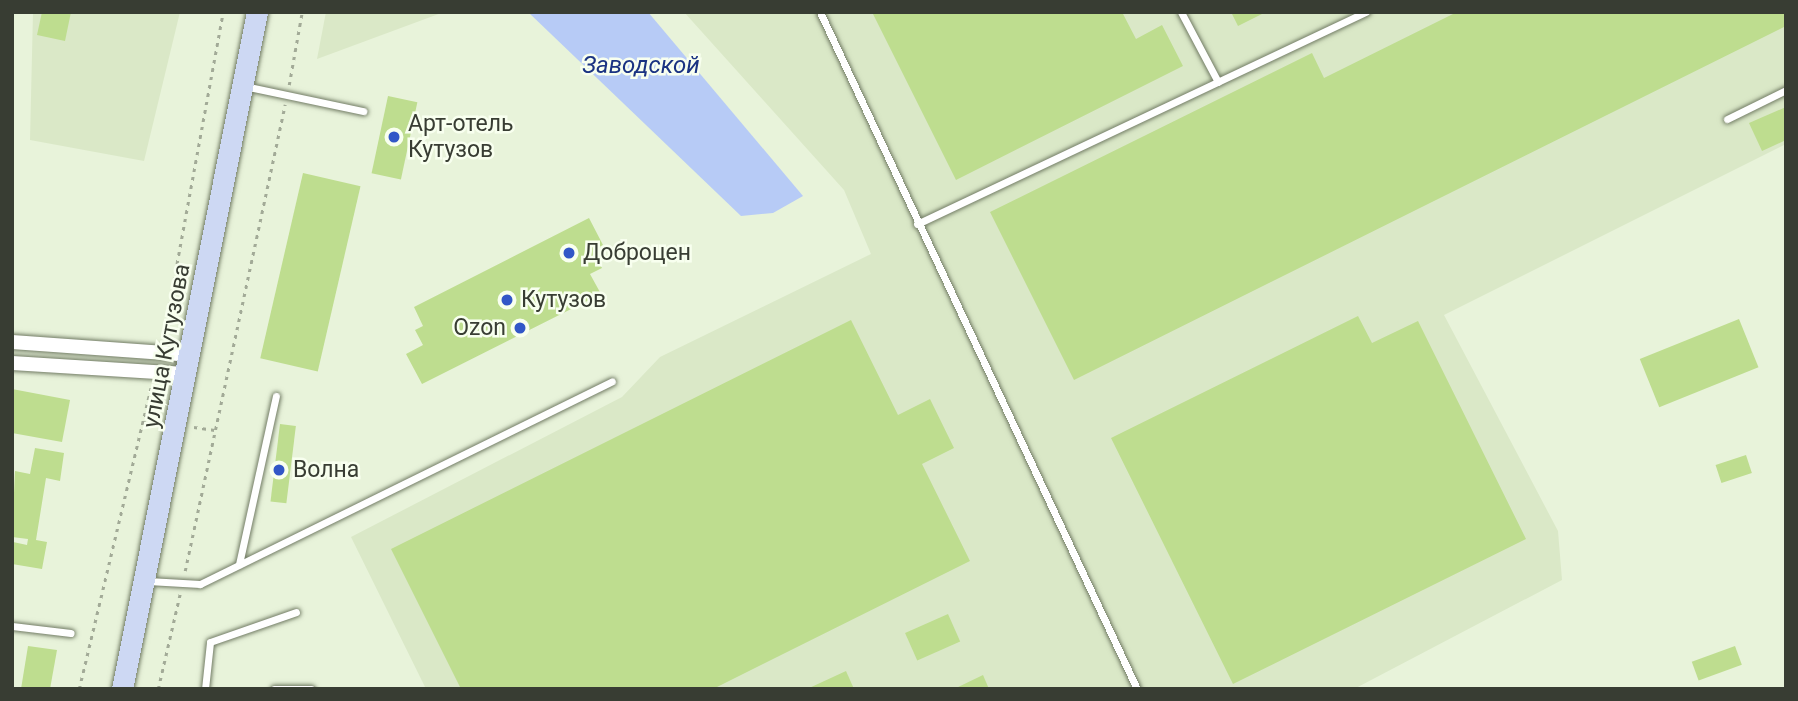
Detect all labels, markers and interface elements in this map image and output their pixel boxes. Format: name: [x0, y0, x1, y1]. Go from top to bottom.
water label: Заводской: [582, 52, 700, 80]
place label: Арт-отель Кутузов: [408, 110, 513, 164]
marker: Арт-отель Кутузов: [386, 129, 402, 145]
place label: Доброцен: [583, 239, 691, 267]
marker: Доброцен: [561, 245, 577, 261]
street label: улица Кутузова: [138, 262, 196, 430]
place label: Кутузов: [521, 286, 606, 314]
marker: Кутузов: [499, 292, 515, 308]
place label: Ozon: [453, 314, 506, 342]
marker: Ozon: [512, 320, 528, 336]
place label: Волна: [293, 456, 359, 484]
marker: Волна: [271, 462, 287, 478]

